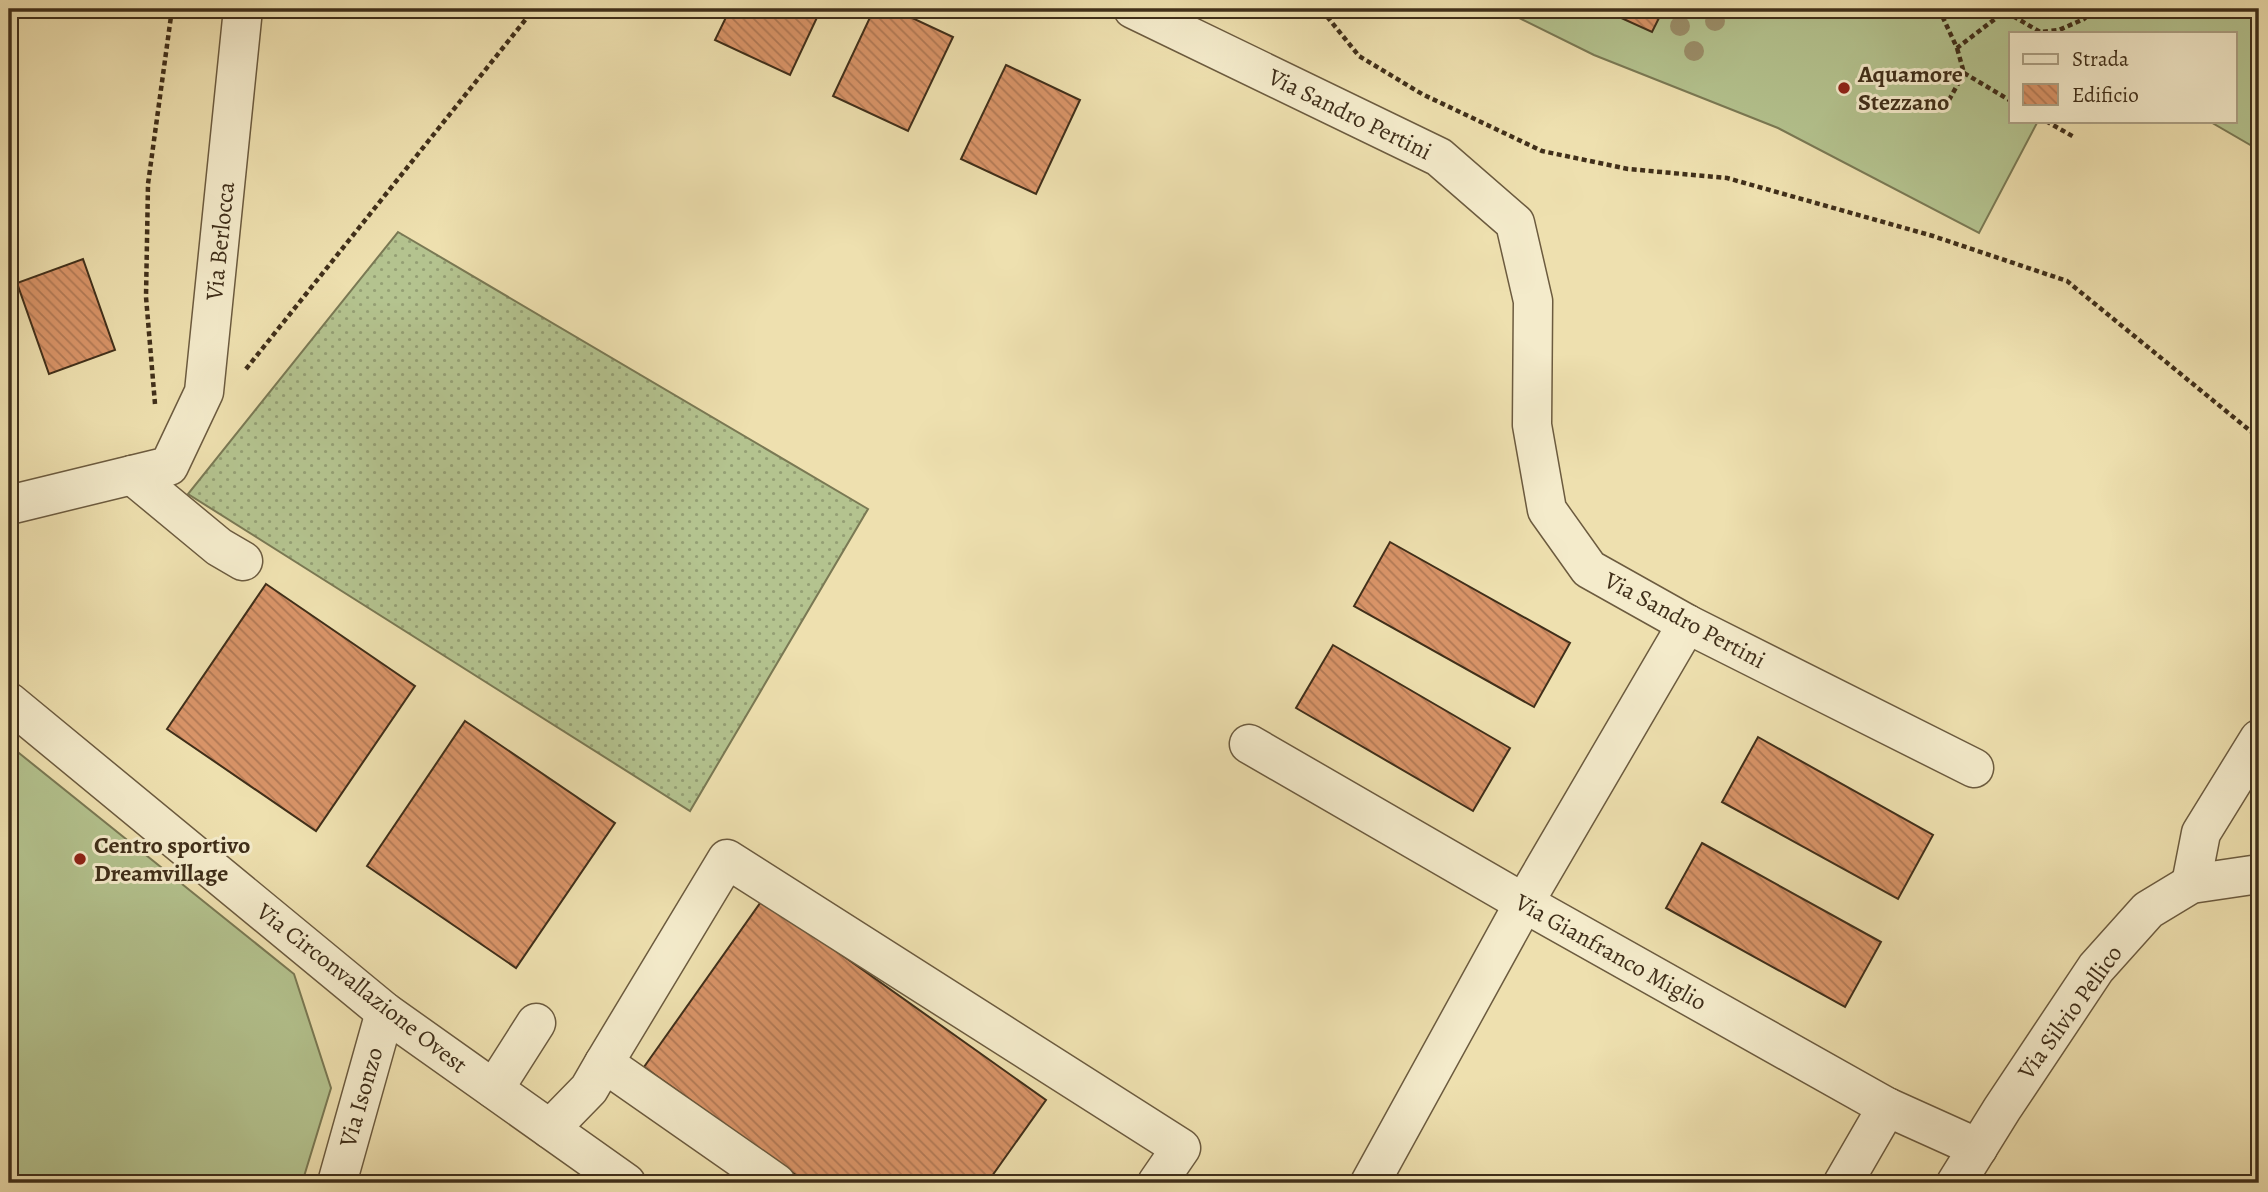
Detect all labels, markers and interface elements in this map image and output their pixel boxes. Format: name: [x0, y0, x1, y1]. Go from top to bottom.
legend: [2009, 32, 2236, 122]
text: Strada: [2072, 45, 2129, 73]
place label: Aquamore Stezzano: [1857, 58, 1963, 118]
street label: Via Sandro Pertini: [1262, 60, 1437, 167]
marker: Aquamore Stezzano: [1836, 80, 1852, 96]
text: Edificio: [2072, 81, 2139, 109]
street label: Via Berlocca: [198, 179, 242, 303]
street label: Via Sandro Pertini: [1598, 564, 1771, 676]
place label: Centro sportivo Dreamvillage: [94, 829, 250, 889]
marker: Centro sportivo Dreamvillage: [72, 851, 88, 867]
street label: Via Gianfranco Miglio: [1509, 886, 1712, 1018]
street label: Via Circonvallazione Ovest: [249, 895, 474, 1080]
street label: Via Silvio Pellico: [2010, 938, 2130, 1086]
street label: Via Isonzo: [331, 1043, 390, 1152]

